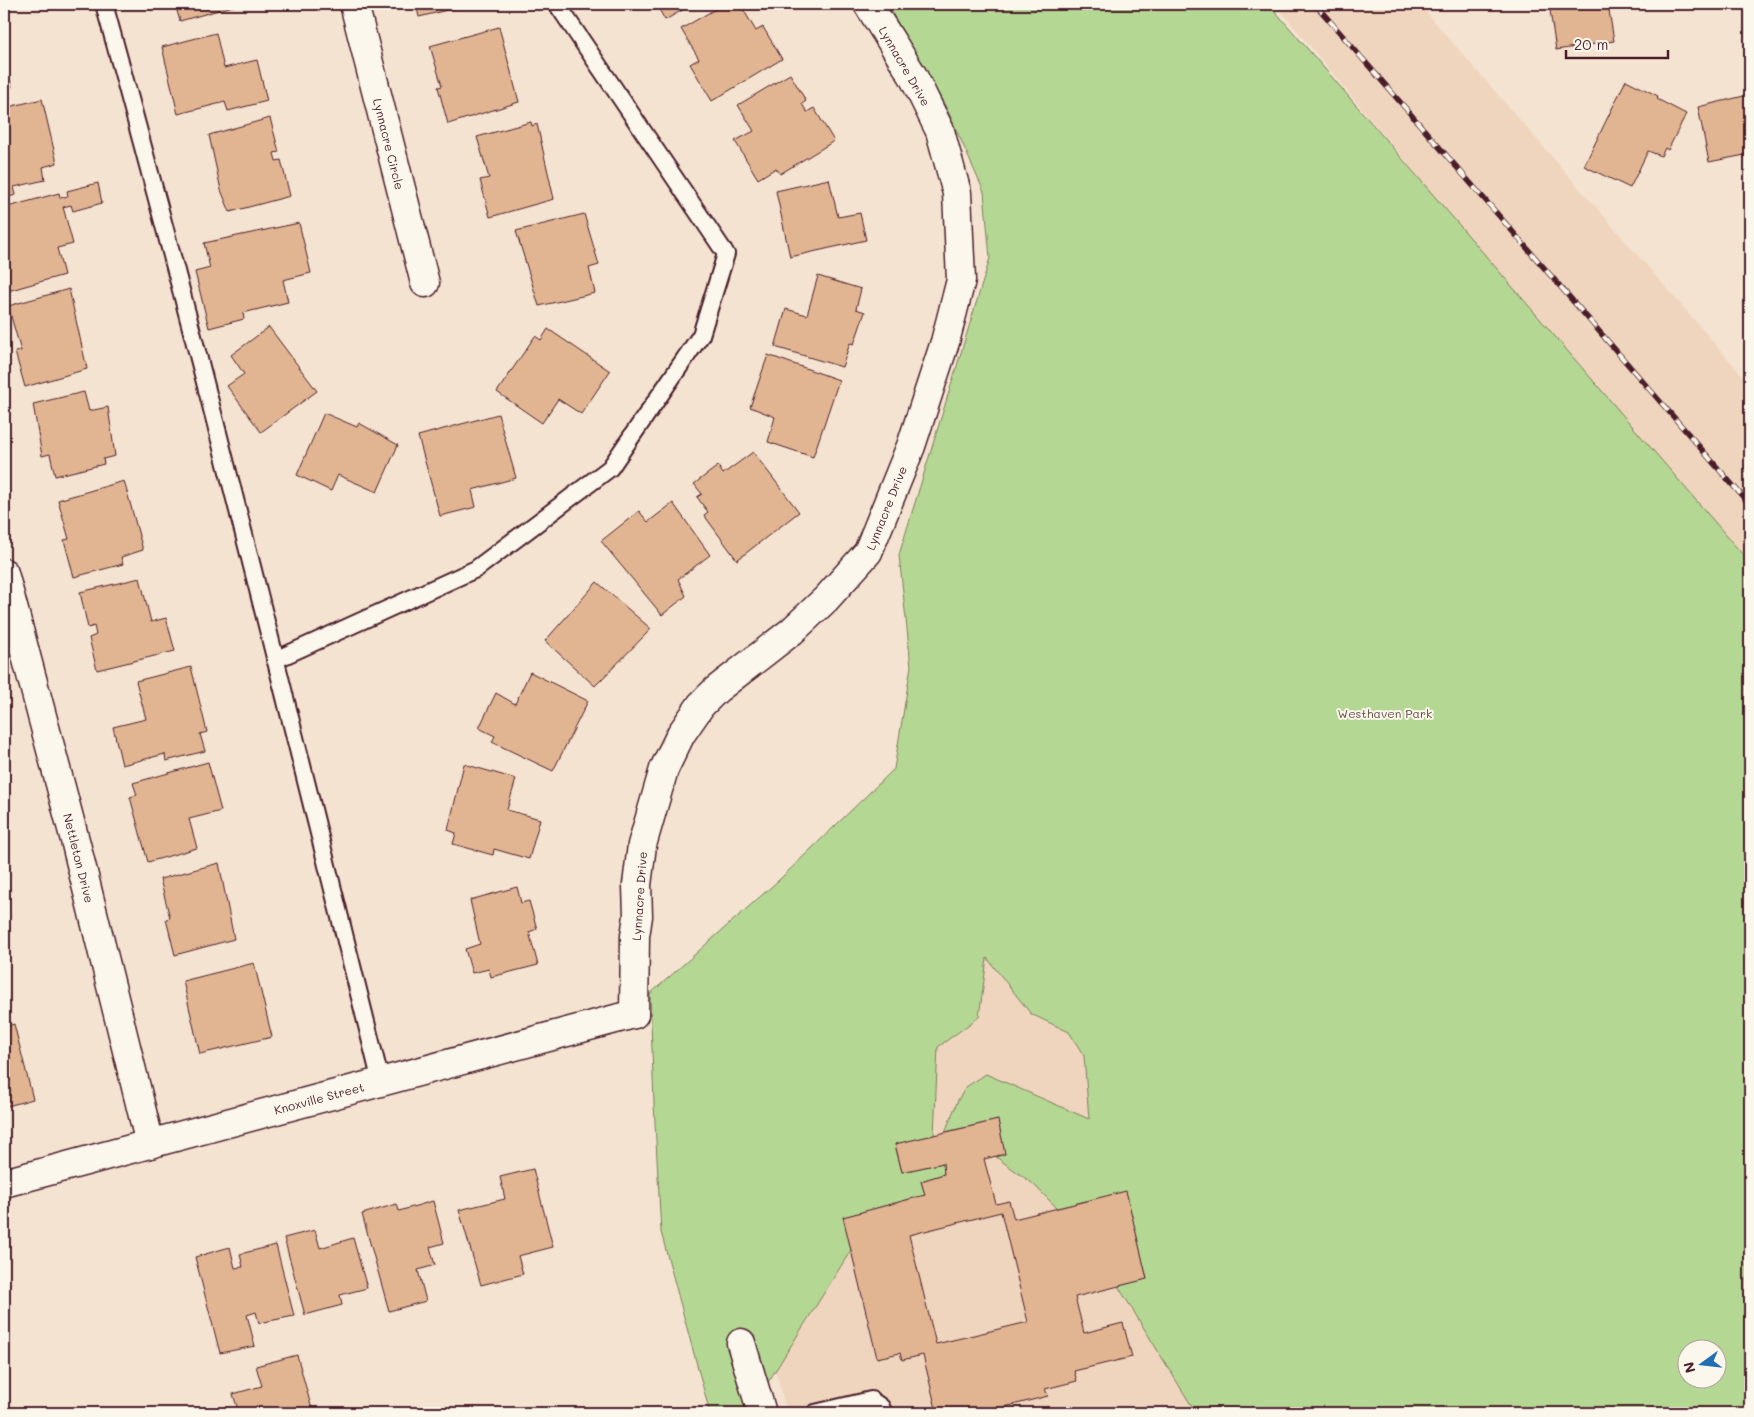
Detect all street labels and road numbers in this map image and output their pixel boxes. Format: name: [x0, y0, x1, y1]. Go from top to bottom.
street label: Lynnacre Drive: [876, 23, 934, 109]
street label: Lynnacre Circle: [370, 97, 408, 191]
street label: Lynnacre Drive: [862, 464, 910, 552]
street label: Nettleton Drive: [60, 811, 98, 905]
street label: Lynnacre Drive: [628, 851, 650, 941]
street label: Knoxville Street: [272, 1078, 366, 1118]

